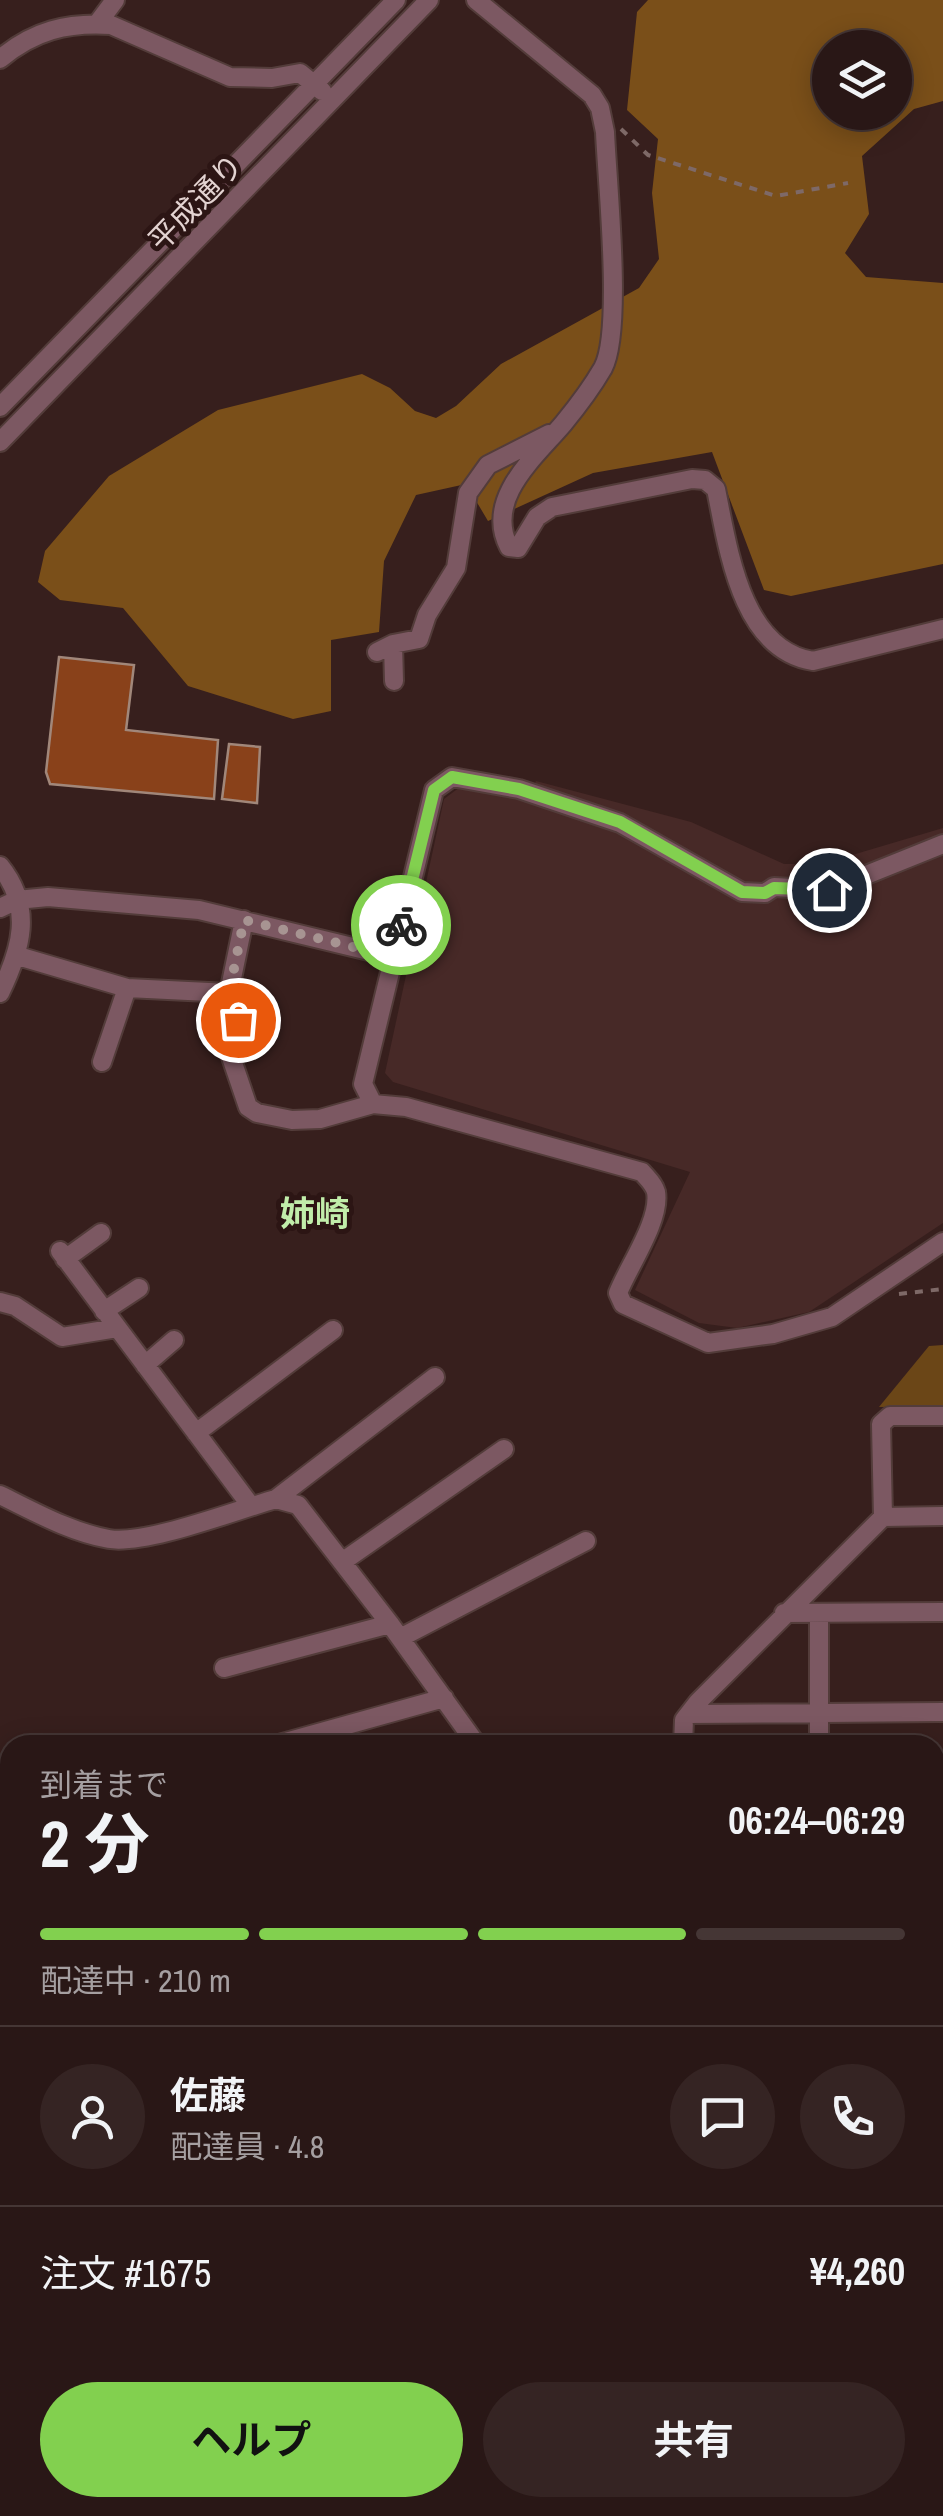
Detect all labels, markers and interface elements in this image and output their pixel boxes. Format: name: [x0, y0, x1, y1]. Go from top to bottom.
map controls: [812, 30, 912, 130]
button: layers: [812, 30, 912, 130]
street label: 平成通り: [139, 145, 251, 259]
pin: [787, 848, 872, 933]
icon: home: [802, 863, 857, 918]
courier: [351, 875, 451, 975]
icon: bike: [374, 898, 429, 953]
pin: [196, 978, 281, 1063]
icon: bag: [211, 993, 266, 1048]
district label: 姉崎: [280, 1190, 350, 1237]
text: 到着まで: [40, 1763, 168, 1806]
text: 06:24–06:29: [728, 1795, 905, 1846]
text: 2 分: [40, 1800, 149, 1887]
text: 配達中 · 210 m: [40, 1959, 231, 2002]
button: person: [40, 2064, 145, 2169]
button: chat: [670, 2064, 775, 2169]
button: phone: [800, 2064, 905, 2169]
text: 佐藤: [170, 2070, 246, 2121]
text: 配達員 · 4.8: [170, 2125, 324, 2168]
text: ¥4,260: [810, 2246, 905, 2297]
text: 注文 #1675: [40, 2248, 211, 2299]
button: ヘルプ: [40, 2382, 463, 2497]
button: 共有: [483, 2382, 905, 2497]

